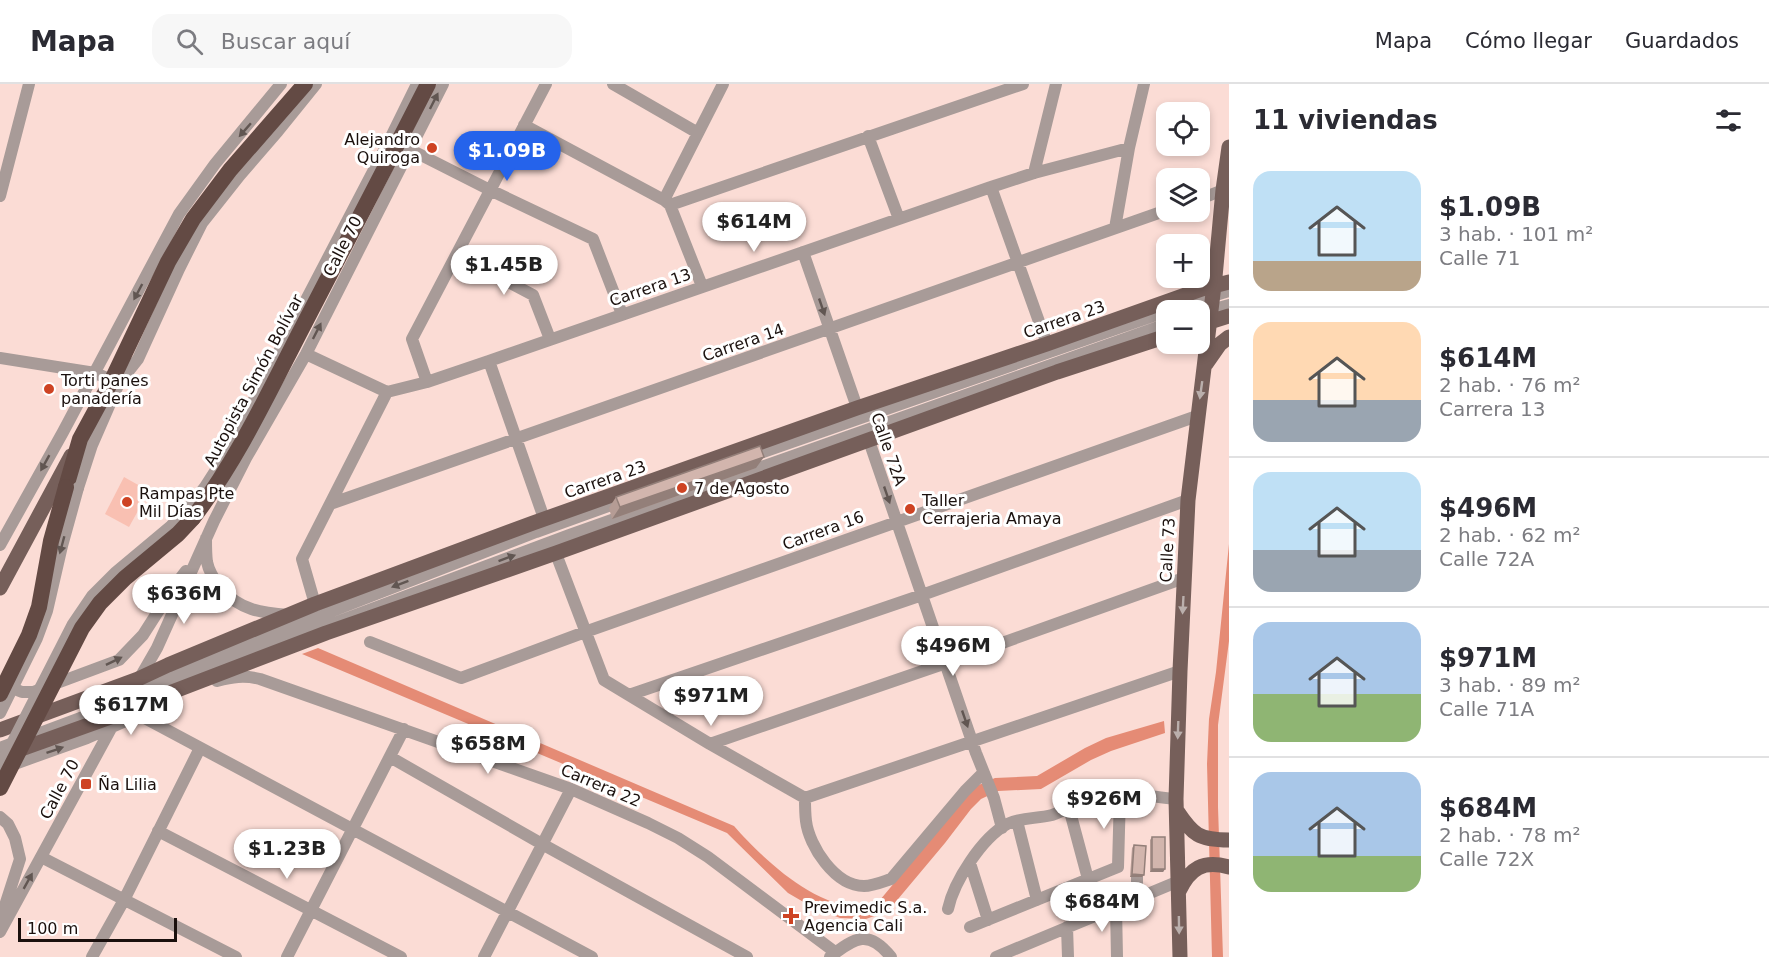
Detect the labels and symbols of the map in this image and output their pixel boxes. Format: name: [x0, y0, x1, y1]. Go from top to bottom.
one-way arrow: [429, 92, 439, 109]
one-way arrow: [238, 122, 251, 138]
place label: Alejandro Quiroga: [344, 130, 420, 167]
pin: $1.09B: [458, 131, 556, 182]
marker: Alejandro Quiroga: [425, 141, 439, 155]
pin: $614M: [712, 202, 796, 253]
street label: Calle 70: [319, 213, 366, 280]
pin: $1.45B: [455, 245, 553, 296]
street label: Carrera 13: [607, 265, 694, 310]
one-way arrow: [133, 283, 143, 300]
street label: Autopista Simón Bolívar: [200, 291, 307, 469]
street label: Carrera 23: [1021, 297, 1108, 342]
one-way arrow: [817, 298, 827, 316]
street label: Carrera 14: [700, 320, 787, 365]
one-way arrow: [313, 322, 322, 339]
place label: Torti panes panadería: [60, 371, 149, 408]
one-way arrow: [1196, 380, 1205, 399]
marker: Torti panes panadería: [42, 382, 56, 396]
street label: Calle 72A: [867, 410, 910, 488]
one-way arrow: [40, 455, 50, 472]
street label: Carrera 23: [562, 457, 649, 502]
place label: 7 de Agosto: [694, 479, 790, 498]
marker: 7 de Agosto: [675, 481, 689, 495]
place label: Rampas Pte Mil Días: [139, 484, 234, 521]
one-way arrow: [883, 486, 893, 504]
place label: Taller Cerrajeria Amaya: [921, 491, 1062, 528]
marker: Rampas Pte Mil Días: [120, 495, 134, 509]
marker: Taller Cerrajeria Amaya: [903, 502, 917, 516]
street label: Carrera 16: [780, 507, 866, 554]
street label: Calle 73: [1156, 517, 1179, 583]
one-way arrow: [57, 536, 67, 554]
one-way arrow: [498, 553, 516, 563]
pin: $636M: [142, 574, 226, 625]
one-way arrow: [391, 580, 409, 590]
one-way arrow: [1178, 595, 1187, 614]
pin: $496M: [911, 626, 995, 677]
one-way arrow: [105, 656, 122, 666]
pin: $971M: [669, 676, 753, 727]
pin: $617M: [89, 685, 173, 736]
one-way arrow: [961, 710, 970, 728]
one-way arrow: [1173, 720, 1182, 739]
pin: $658M: [446, 724, 530, 775]
one-way arrow: [46, 744, 64, 754]
street label: Calle 70: [36, 756, 83, 822]
street label: Carrera 22: [558, 760, 644, 811]
place label: Ña Lilia: [98, 775, 157, 794]
marker: Ña Lilia: [79, 777, 93, 791]
pin: $926M: [1062, 779, 1146, 830]
pin: $1.23B: [238, 829, 336, 880]
one-way arrow: [23, 872, 33, 889]
pin: $684M: [1060, 882, 1144, 933]
place label: Previmedic S.a. Agencia Cali: [804, 898, 927, 935]
marker: Previmedic S.a. Agencia Cali: [782, 907, 800, 925]
scale bar: [18, 915, 177, 942]
one-way arrow: [1174, 915, 1184, 934]

